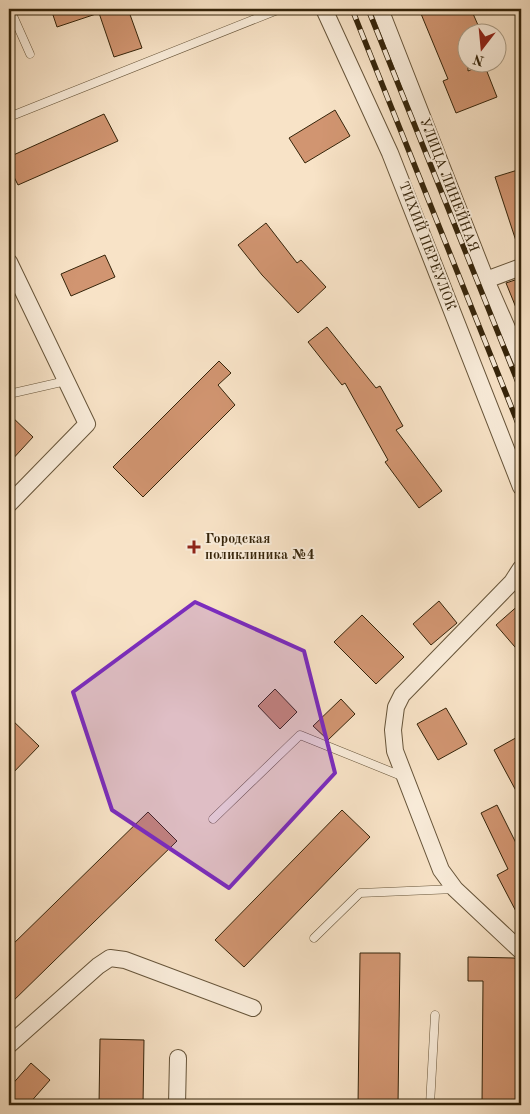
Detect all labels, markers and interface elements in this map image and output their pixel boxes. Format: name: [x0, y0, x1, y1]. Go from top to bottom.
north arrow: [458, 22, 508, 72]
text: N: [471, 51, 486, 68]
street label: УЛИЦА ЛИНЕЙНАЯ: [417, 115, 485, 254]
street label: ТИХИЙ ПЕРЕУЛОК: [396, 178, 462, 313]
place label: Городская поликлиника №4: [205, 532, 315, 562]
marker: Городская поликлиника №4: [187, 540, 201, 554]

